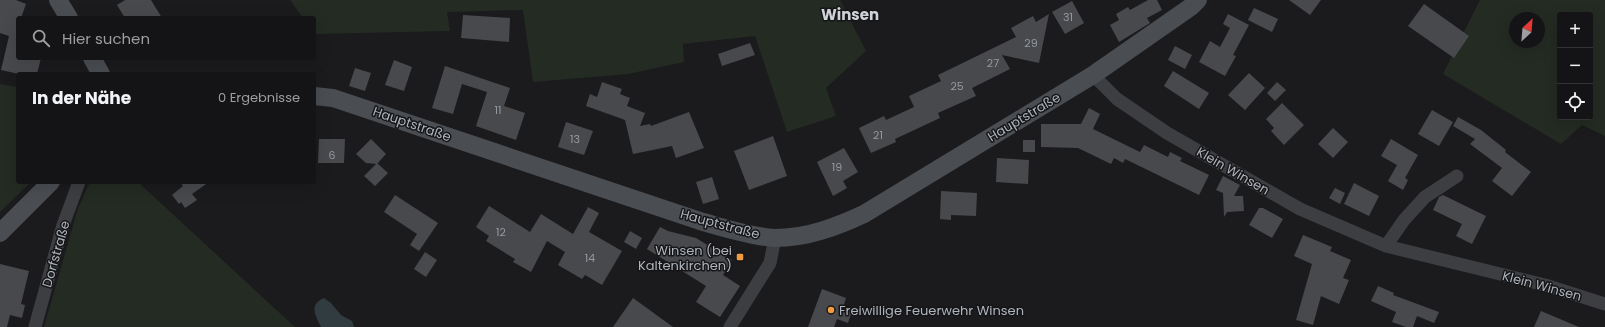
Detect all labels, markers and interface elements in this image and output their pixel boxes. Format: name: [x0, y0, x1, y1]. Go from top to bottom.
district label: Winsen: [821, 4, 879, 25]
house number: 31: [1063, 9, 1073, 25]
north arrow: [1509, 12, 1545, 48]
map controls: [1557, 12, 1593, 120]
button: +: [1557, 12, 1593, 48]
search box: [16, 16, 316, 60]
icon: search: [30, 27, 52, 49]
text: Hier suchen: [62, 28, 150, 49]
house number: 29: [1024, 35, 1038, 51]
button: −: [1557, 48, 1593, 84]
house number: 27: [987, 55, 999, 71]
house number: 25: [950, 78, 964, 94]
button: locate: [1557, 84, 1593, 120]
text: In der Nähe: [32, 86, 131, 110]
text: 0 Ergebnisse: [218, 88, 300, 107]
street label: Hauptstraße: [984, 88, 1064, 146]
street label: Hauptstraße: [370, 102, 454, 146]
house number: 11: [494, 102, 502, 118]
house number: 21: [873, 127, 883, 143]
house number: 13: [570, 131, 580, 147]
street label: Klein Winsen: [1193, 142, 1273, 200]
house number: 6: [329, 147, 336, 163]
house number: 19: [832, 159, 842, 175]
street label: Hauptstraße: [678, 204, 762, 244]
street label: Dorfstraße: [37, 218, 75, 290]
house number: 12: [496, 224, 506, 240]
place label: Winsen (bei Kaltenkirchen): [638, 241, 732, 275]
house number: 14: [585, 250, 595, 266]
marker: Winsen (bei Kaltenkirchen): [735, 252, 745, 262]
street label: Klein Winsen: [1500, 266, 1584, 306]
place label: Freiwillige Feuerwehr Winsen: [839, 301, 1024, 320]
marker: Freiwillige Feuerwehr Winsen: [826, 305, 836, 315]

